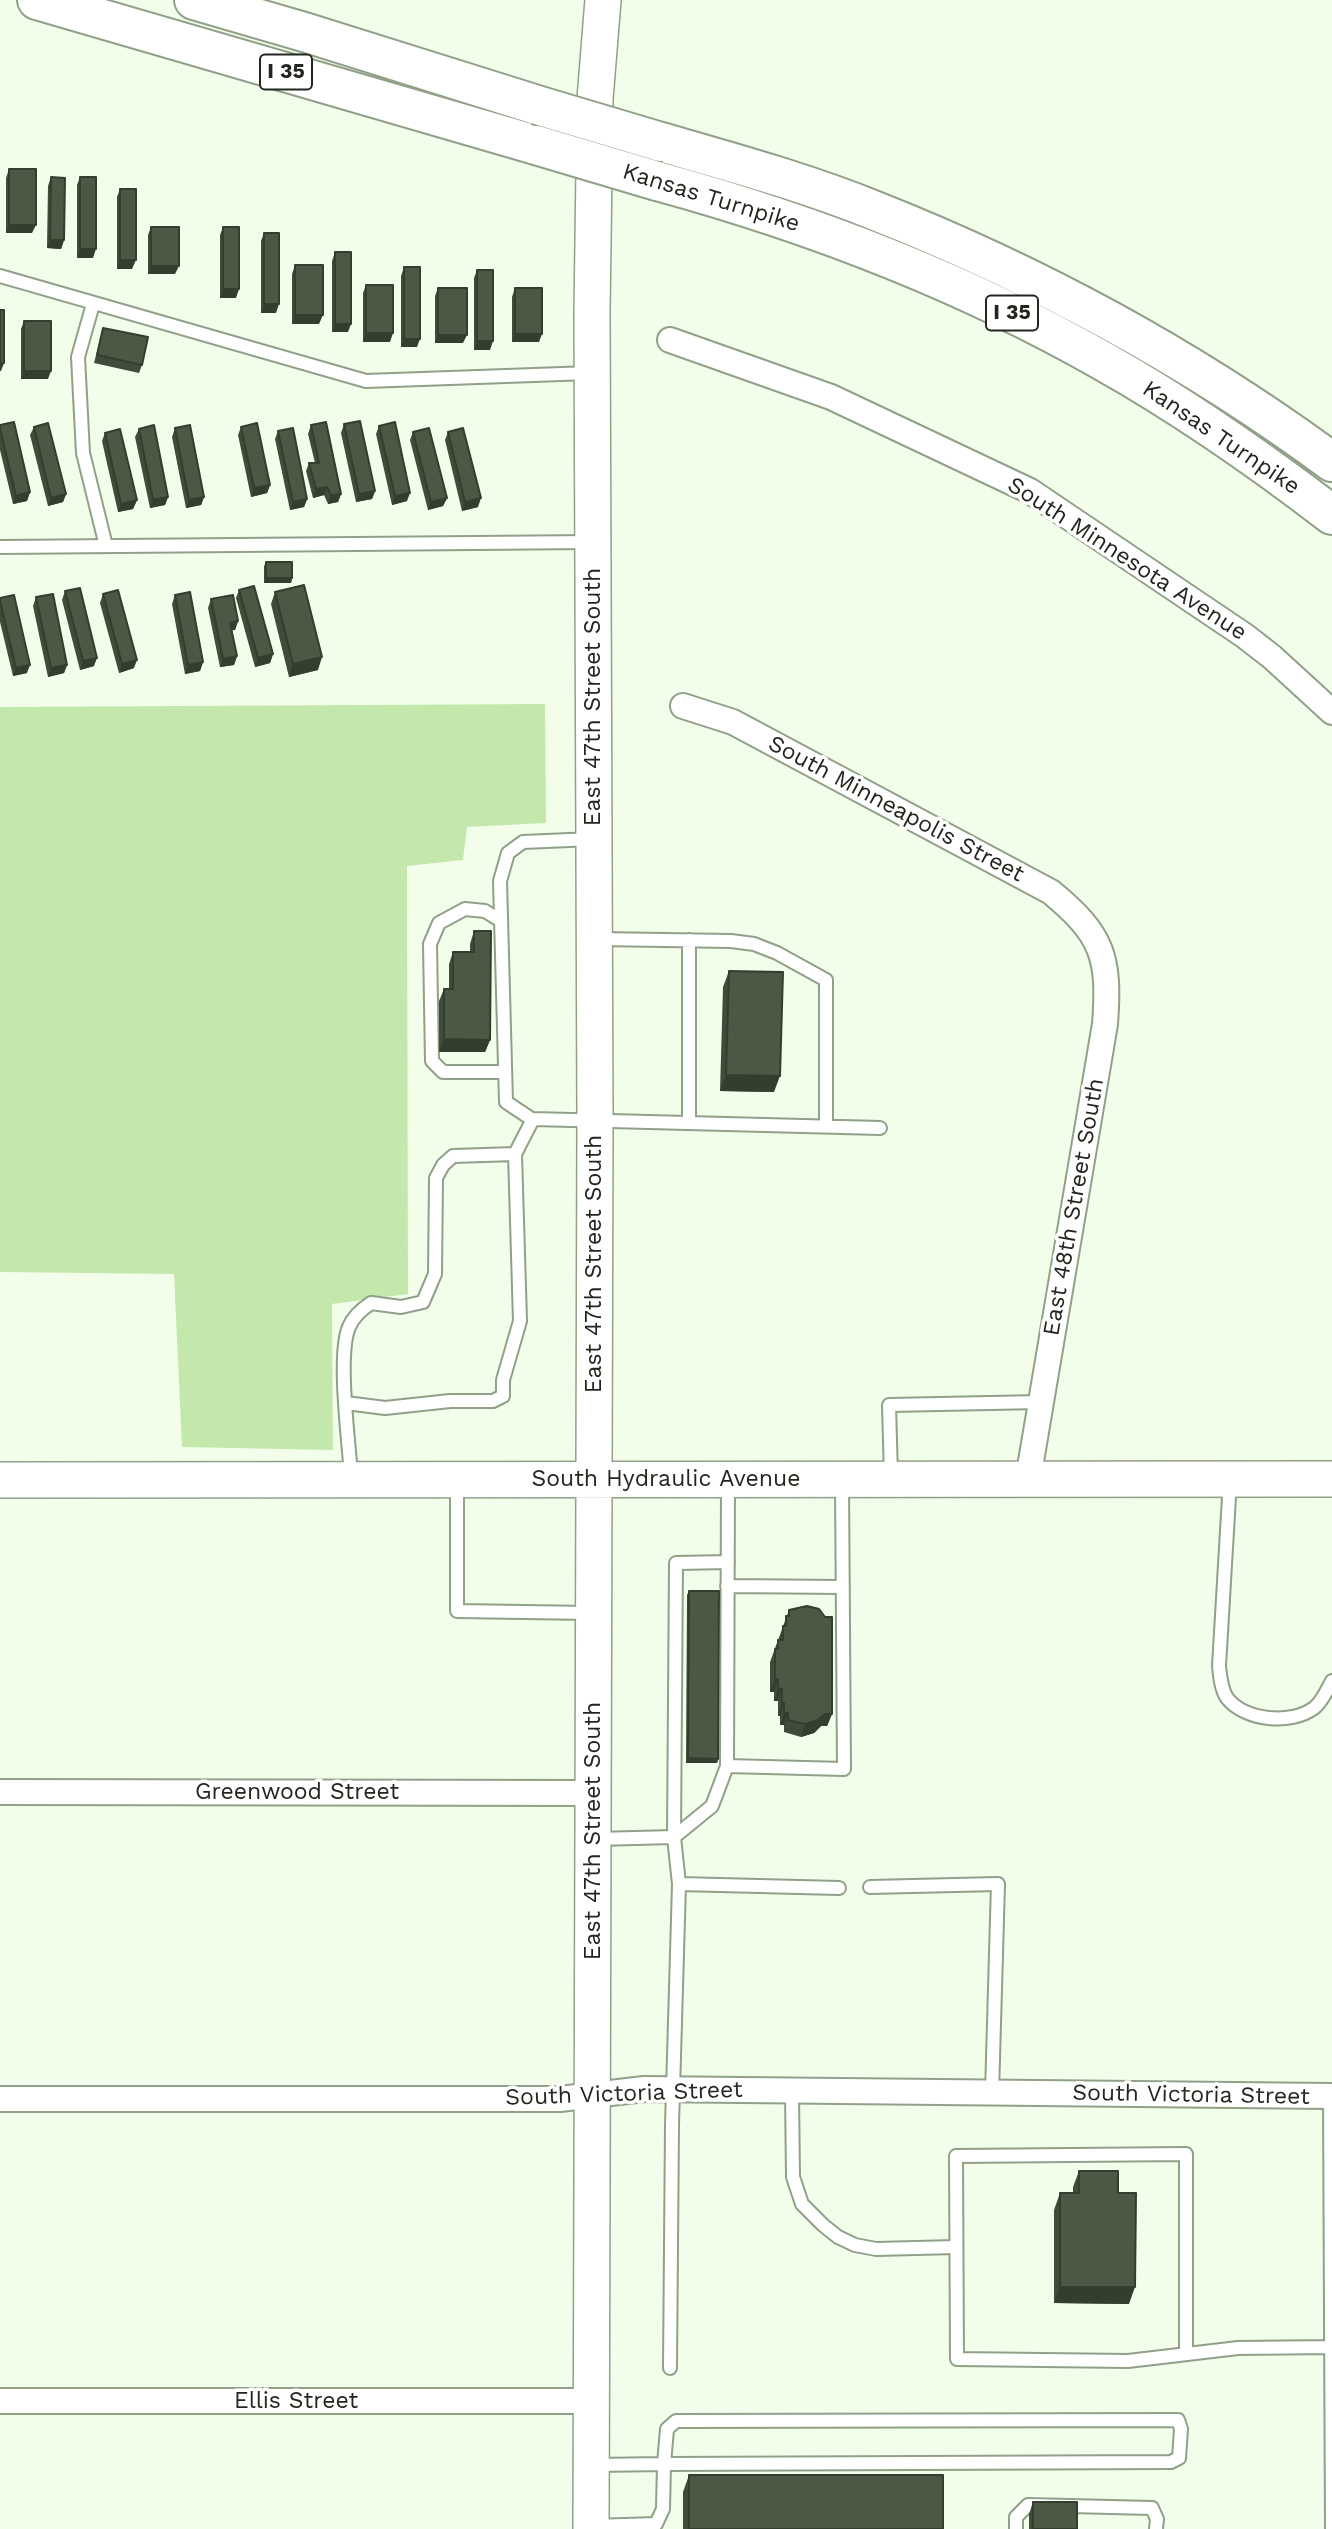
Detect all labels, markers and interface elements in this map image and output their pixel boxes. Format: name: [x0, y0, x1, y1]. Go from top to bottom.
road number: I 35: [260, 55, 312, 90]
street label: Kansas Turnpike: [619, 158, 803, 238]
road number: I 35: [986, 296, 1038, 330]
street label: Kansas Turnpike: [1137, 375, 1305, 501]
street label: South Minnesota Avenue: [1002, 471, 1252, 647]
street label: East 47th Street South: [579, 568, 607, 826]
street label: South Minneapolis Street: [763, 730, 1029, 888]
street label: East 48th Street South: [1038, 1076, 1110, 1338]
street label: East 47th Street South: [580, 1135, 608, 1393]
street label: South Hydraulic Avenue: [531, 1465, 801, 1493]
street label: East 47th Street South: [579, 1702, 607, 1960]
street label: Greenwood Street: [195, 1778, 399, 1806]
street label: South Victoria Street: [505, 2076, 743, 2112]
street label: South Victoria Street: [1072, 2079, 1310, 2111]
street label: Ellis Street: [234, 2387, 358, 2415]

